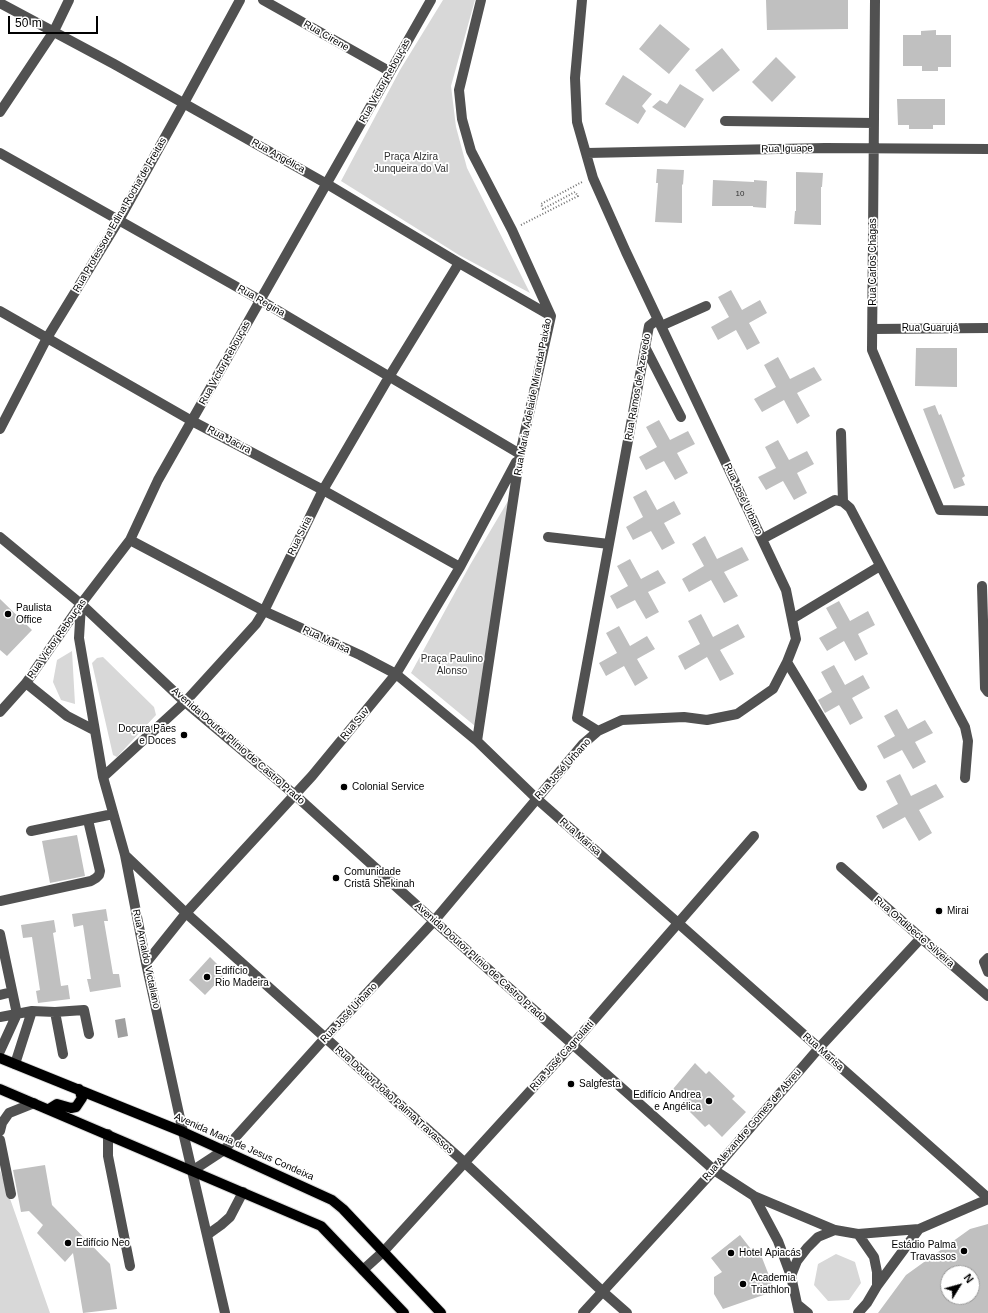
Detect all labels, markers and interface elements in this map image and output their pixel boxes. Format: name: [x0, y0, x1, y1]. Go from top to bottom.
scale bar: [10, 8, 100, 34]
text: 50 m: [15, 16, 42, 30]
street label: Rua Cirene: [301, 18, 351, 54]
street label: Rua Victor Rebouças: [357, 37, 413, 125]
street label: Rua Professora Edina Rocha de Freitas: [71, 135, 169, 295]
street label: Rua Angélica: [249, 136, 307, 176]
street label: Rua Iguape: [761, 143, 813, 155]
park label: Praça Alzira Junqueira do Val: [374, 151, 448, 174]
house number: 10: [736, 189, 744, 199]
street label: Rua Carlos Chagas: [867, 218, 879, 306]
street label: Rua Regina: [235, 283, 287, 319]
street label: Rua Maria Adelaide Miranda Paixão: [512, 317, 554, 477]
street label: Rua Victor Rebouças: [197, 319, 253, 407]
street label: Rua Guarujá: [902, 322, 958, 334]
street label: Rua Ramos de Azevedo: [623, 333, 653, 441]
street label: Rua Jacira: [205, 423, 253, 457]
street label: Rua José Urbano: [721, 461, 765, 537]
street label: Rua Síria: [285, 515, 315, 557]
street label: Rua Victor Rebouças: [25, 597, 89, 681]
place label: Paulista Office: [16, 602, 52, 626]
marker: Paulista Office: [3, 609, 13, 619]
street label: Rua Marisa: [300, 624, 352, 656]
park label: Praça Paulino Alonso: [421, 653, 483, 676]
street label: Avenida Doutor Plínio de Castro Prado: [169, 685, 307, 807]
street label: Rua Suv: [338, 705, 372, 743]
place label: Doçura Pães e Doces: [118, 723, 176, 746]
marker: Doçura Pães e Doces: [179, 730, 189, 740]
street label: Rua José Urbano: [533, 736, 593, 802]
place label: Colonial Service: [352, 781, 424, 793]
marker: Colonial Service: [339, 782, 349, 792]
street label: Rua Marisa: [557, 816, 603, 858]
place label: Comunidade Cristã Shekinah: [344, 866, 415, 890]
marker: Comunidade Cristã Shekinah: [331, 873, 341, 883]
street label: Rua Ondibecte Silveira: [871, 894, 957, 970]
street label: Avenida Doutor Plínio de Castro Prado: [412, 900, 548, 1024]
place label: Mirai: [947, 905, 969, 917]
marker: Mirai: [934, 906, 944, 916]
street label: Rua Arnaldo Victaliano: [130, 908, 162, 1010]
place label: Edifício Rio Madeira: [215, 965, 269, 988]
marker: Edifício Rio Madeira: [202, 972, 212, 982]
street label: Rua José Urbano: [318, 980, 380, 1046]
street label: Rua José Cagnolatti: [527, 1019, 597, 1093]
street label: Rua Marisa: [800, 1030, 846, 1074]
street label: Rua Doutor João Palma Travassos: [332, 1044, 456, 1156]
street label: Rua Alexandre Gomes de Abreu: [700, 1067, 804, 1183]
place label: Salgfesta: [579, 1078, 621, 1090]
marker: Salgfesta: [566, 1079, 576, 1089]
place label: Edifício Andrea e Angélica: [633, 1089, 701, 1112]
marker: Edifício Andrea e Angélica: [704, 1096, 714, 1106]
street label: Avenida Maria de Jesus Condeixa: [172, 1111, 316, 1183]
place label: Edifício Neo: [76, 1237, 130, 1249]
marker: Edifício Neo: [63, 1238, 73, 1248]
place label: Estádio Palma Travassos: [892, 1239, 956, 1262]
marker: Estádio Palma Travassos: [959, 1246, 969, 1256]
place label: Hotel Apiacás: [739, 1247, 801, 1259]
marker: Hotel Apiacás: [726, 1248, 736, 1258]
north arrow: [940, 1265, 980, 1305]
place label: Academia Triathlon: [751, 1272, 795, 1296]
text: N: [962, 1272, 976, 1285]
marker: Academia Triathlon: [738, 1279, 748, 1289]

